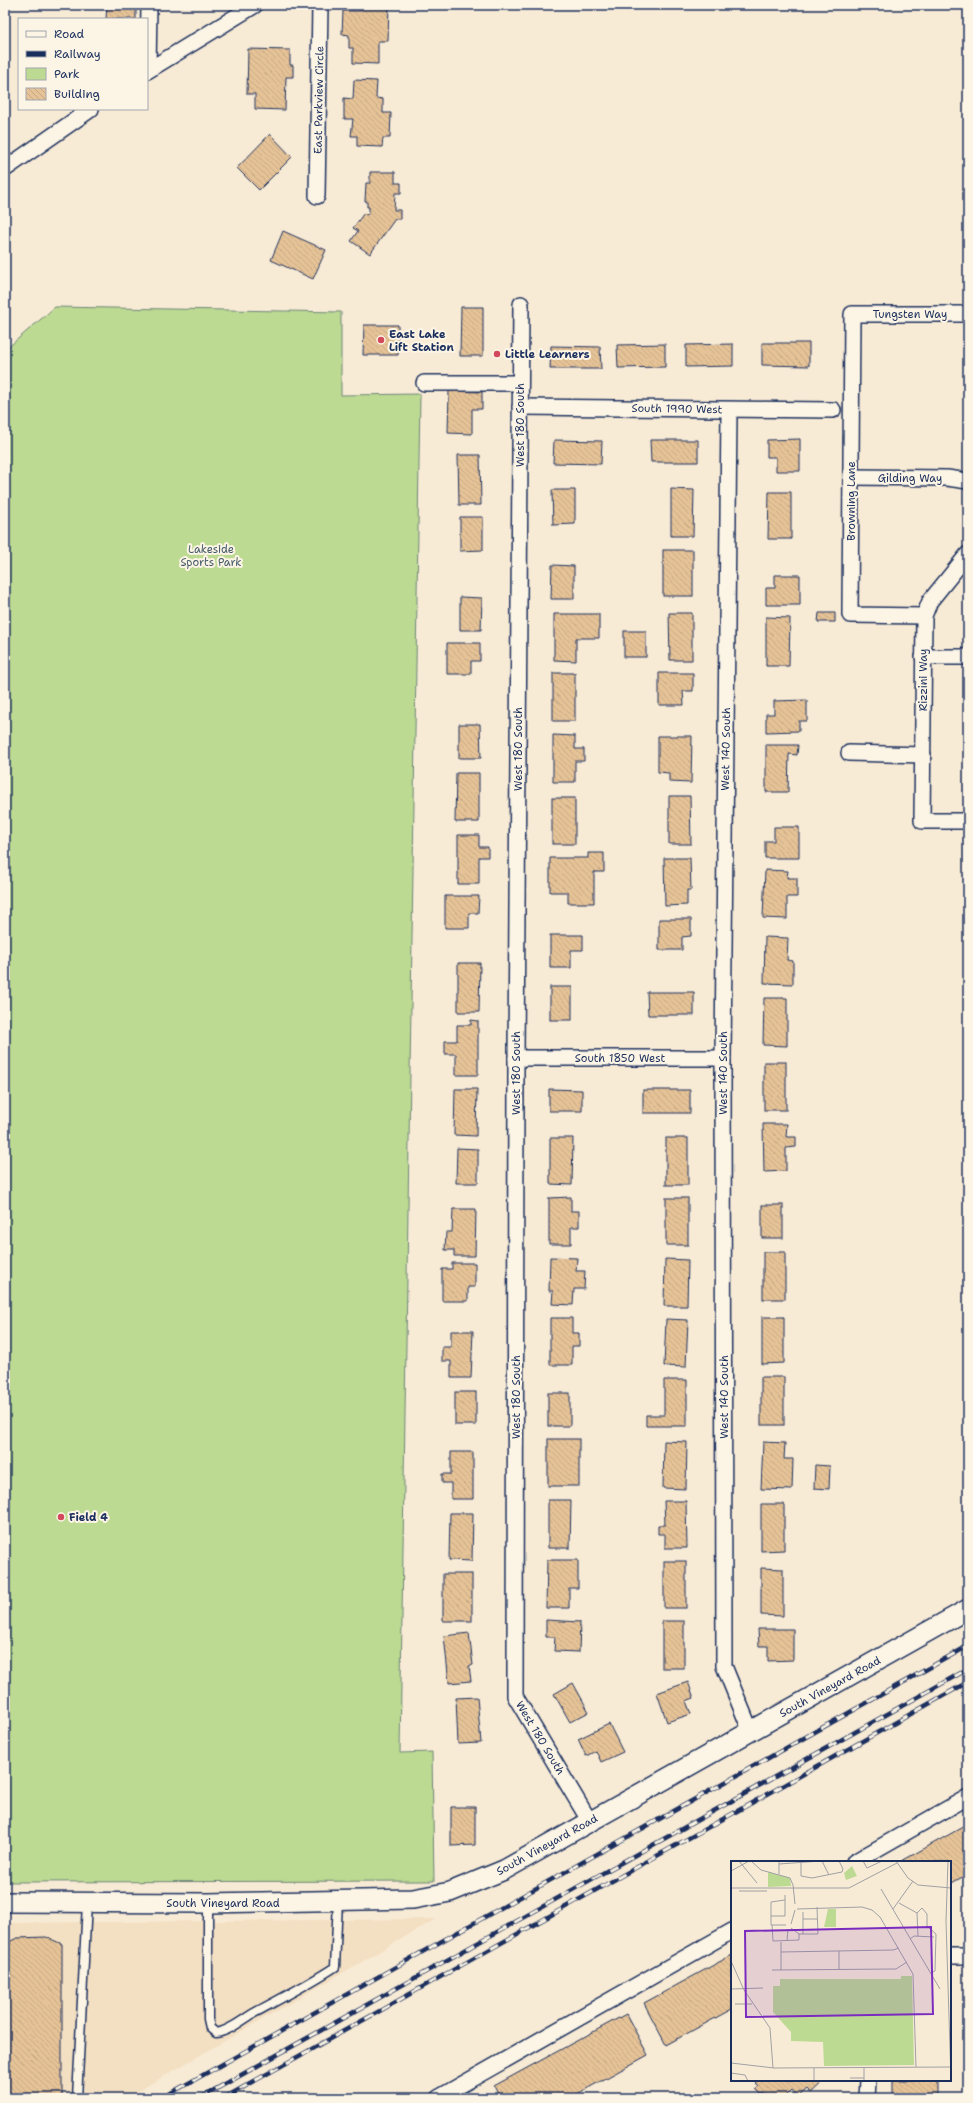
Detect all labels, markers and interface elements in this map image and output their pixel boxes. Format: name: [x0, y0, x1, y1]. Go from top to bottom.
legend: [18, 18, 148, 110]
text: Road: [54, 26, 85, 42]
text: Railway: [54, 46, 101, 62]
street label: East Parkview Circle: [311, 46, 327, 154]
text: Park: [54, 66, 80, 82]
text: Building: [54, 86, 100, 102]
street label: Tungsten Way: [873, 307, 947, 322]
place label: East Lake Lift Station: [389, 327, 455, 355]
marker: East Lake Lift Station: [376, 335, 386, 345]
place label: Little Learners: [505, 347, 590, 362]
marker: Little Learners: [492, 349, 502, 359]
street label: West 180 South: [513, 383, 528, 467]
street label: South 1990 West: [631, 401, 723, 417]
street label: Browning Lane: [844, 461, 859, 541]
street label: Gilding Way: [878, 471, 942, 486]
park label: Lakeside Sports Park: [180, 542, 242, 570]
street label: Rizzini Way: [916, 649, 931, 711]
street label: West 180 South: [511, 707, 526, 791]
street label: West 140 South: [718, 707, 734, 791]
street label: West 180 South: [509, 1031, 524, 1115]
street label: West 140 South: [716, 1031, 731, 1115]
street label: South 1850 West: [575, 1051, 665, 1066]
street label: West 180 South: [509, 1355, 524, 1439]
street label: West 140 South: [717, 1355, 732, 1439]
place label: Field 4: [69, 1510, 108, 1525]
marker: Field 4: [56, 1512, 66, 1522]
street label: South Vineyard Road: [777, 1653, 883, 1721]
street label: West 180 South: [512, 1698, 568, 1778]
street label: South Vineyard Road: [494, 1811, 600, 1879]
inset map: [731, 1861, 951, 2081]
street label: South Vineyard Road: [166, 1896, 280, 1911]

